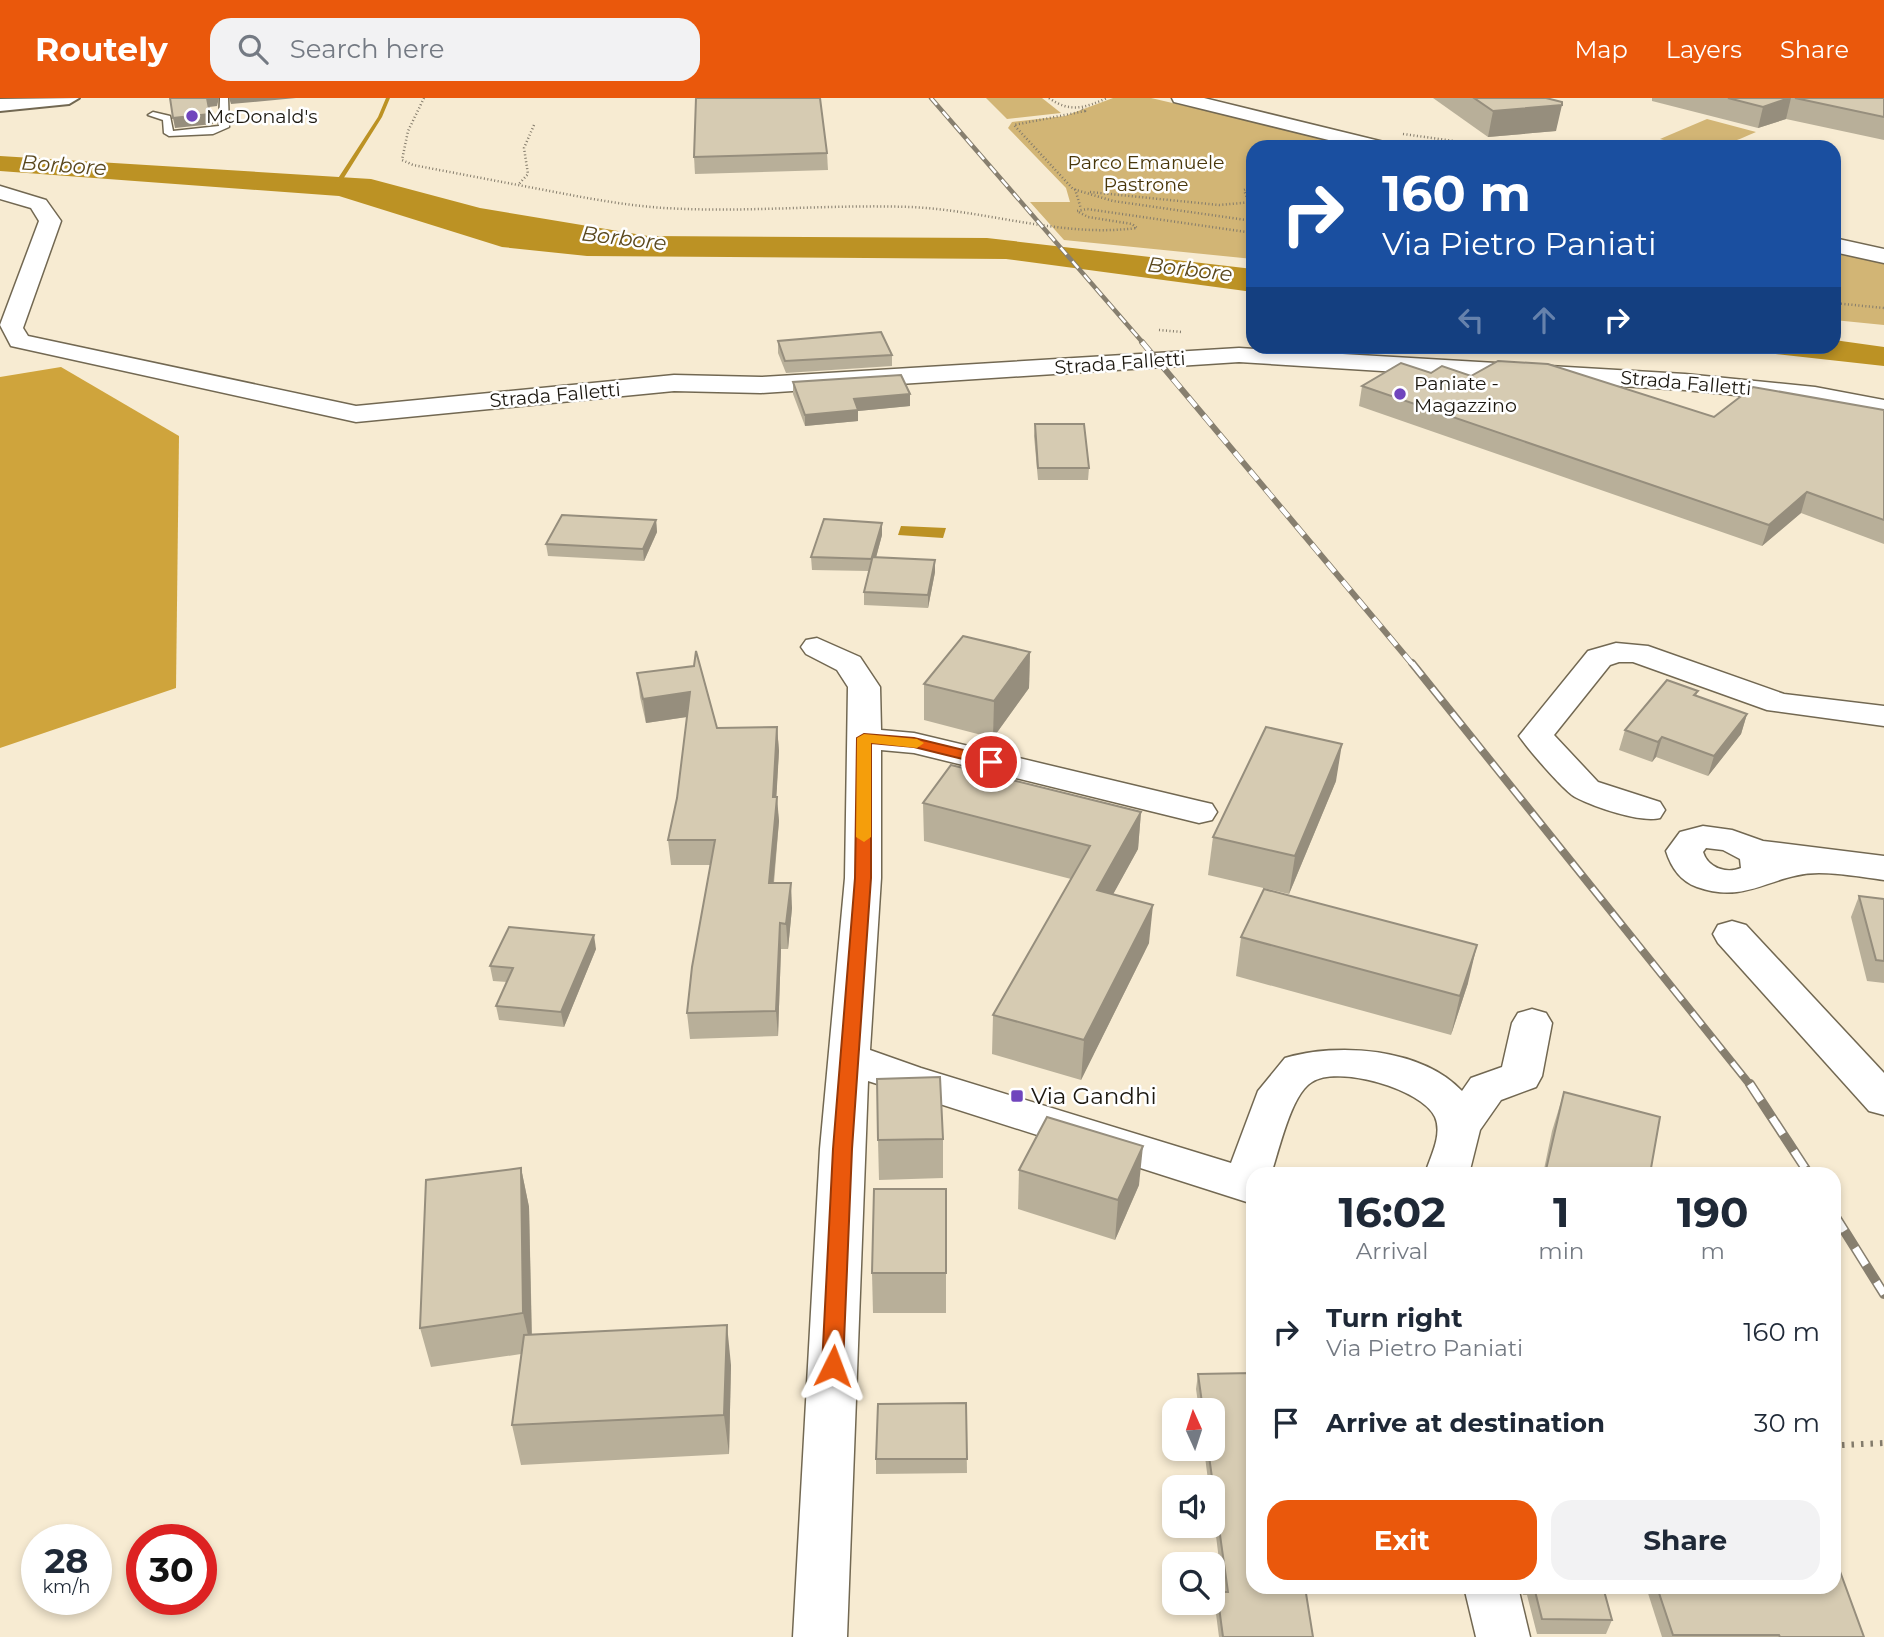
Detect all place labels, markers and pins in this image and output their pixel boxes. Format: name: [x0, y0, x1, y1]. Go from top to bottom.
place label: McDonald's: [206, 105, 318, 128]
marker: McDonald's: [184, 108, 200, 124]
place label: Paniate - Magazzino: [1414, 372, 1517, 417]
marker: Paniate - Magazzino: [1392, 386, 1408, 402]
pin: [961, 732, 1021, 792]
place label: Via Gandhi: [1031, 1082, 1157, 1110]
marker: Via Gandhi: [1009, 1088, 1025, 1104]

